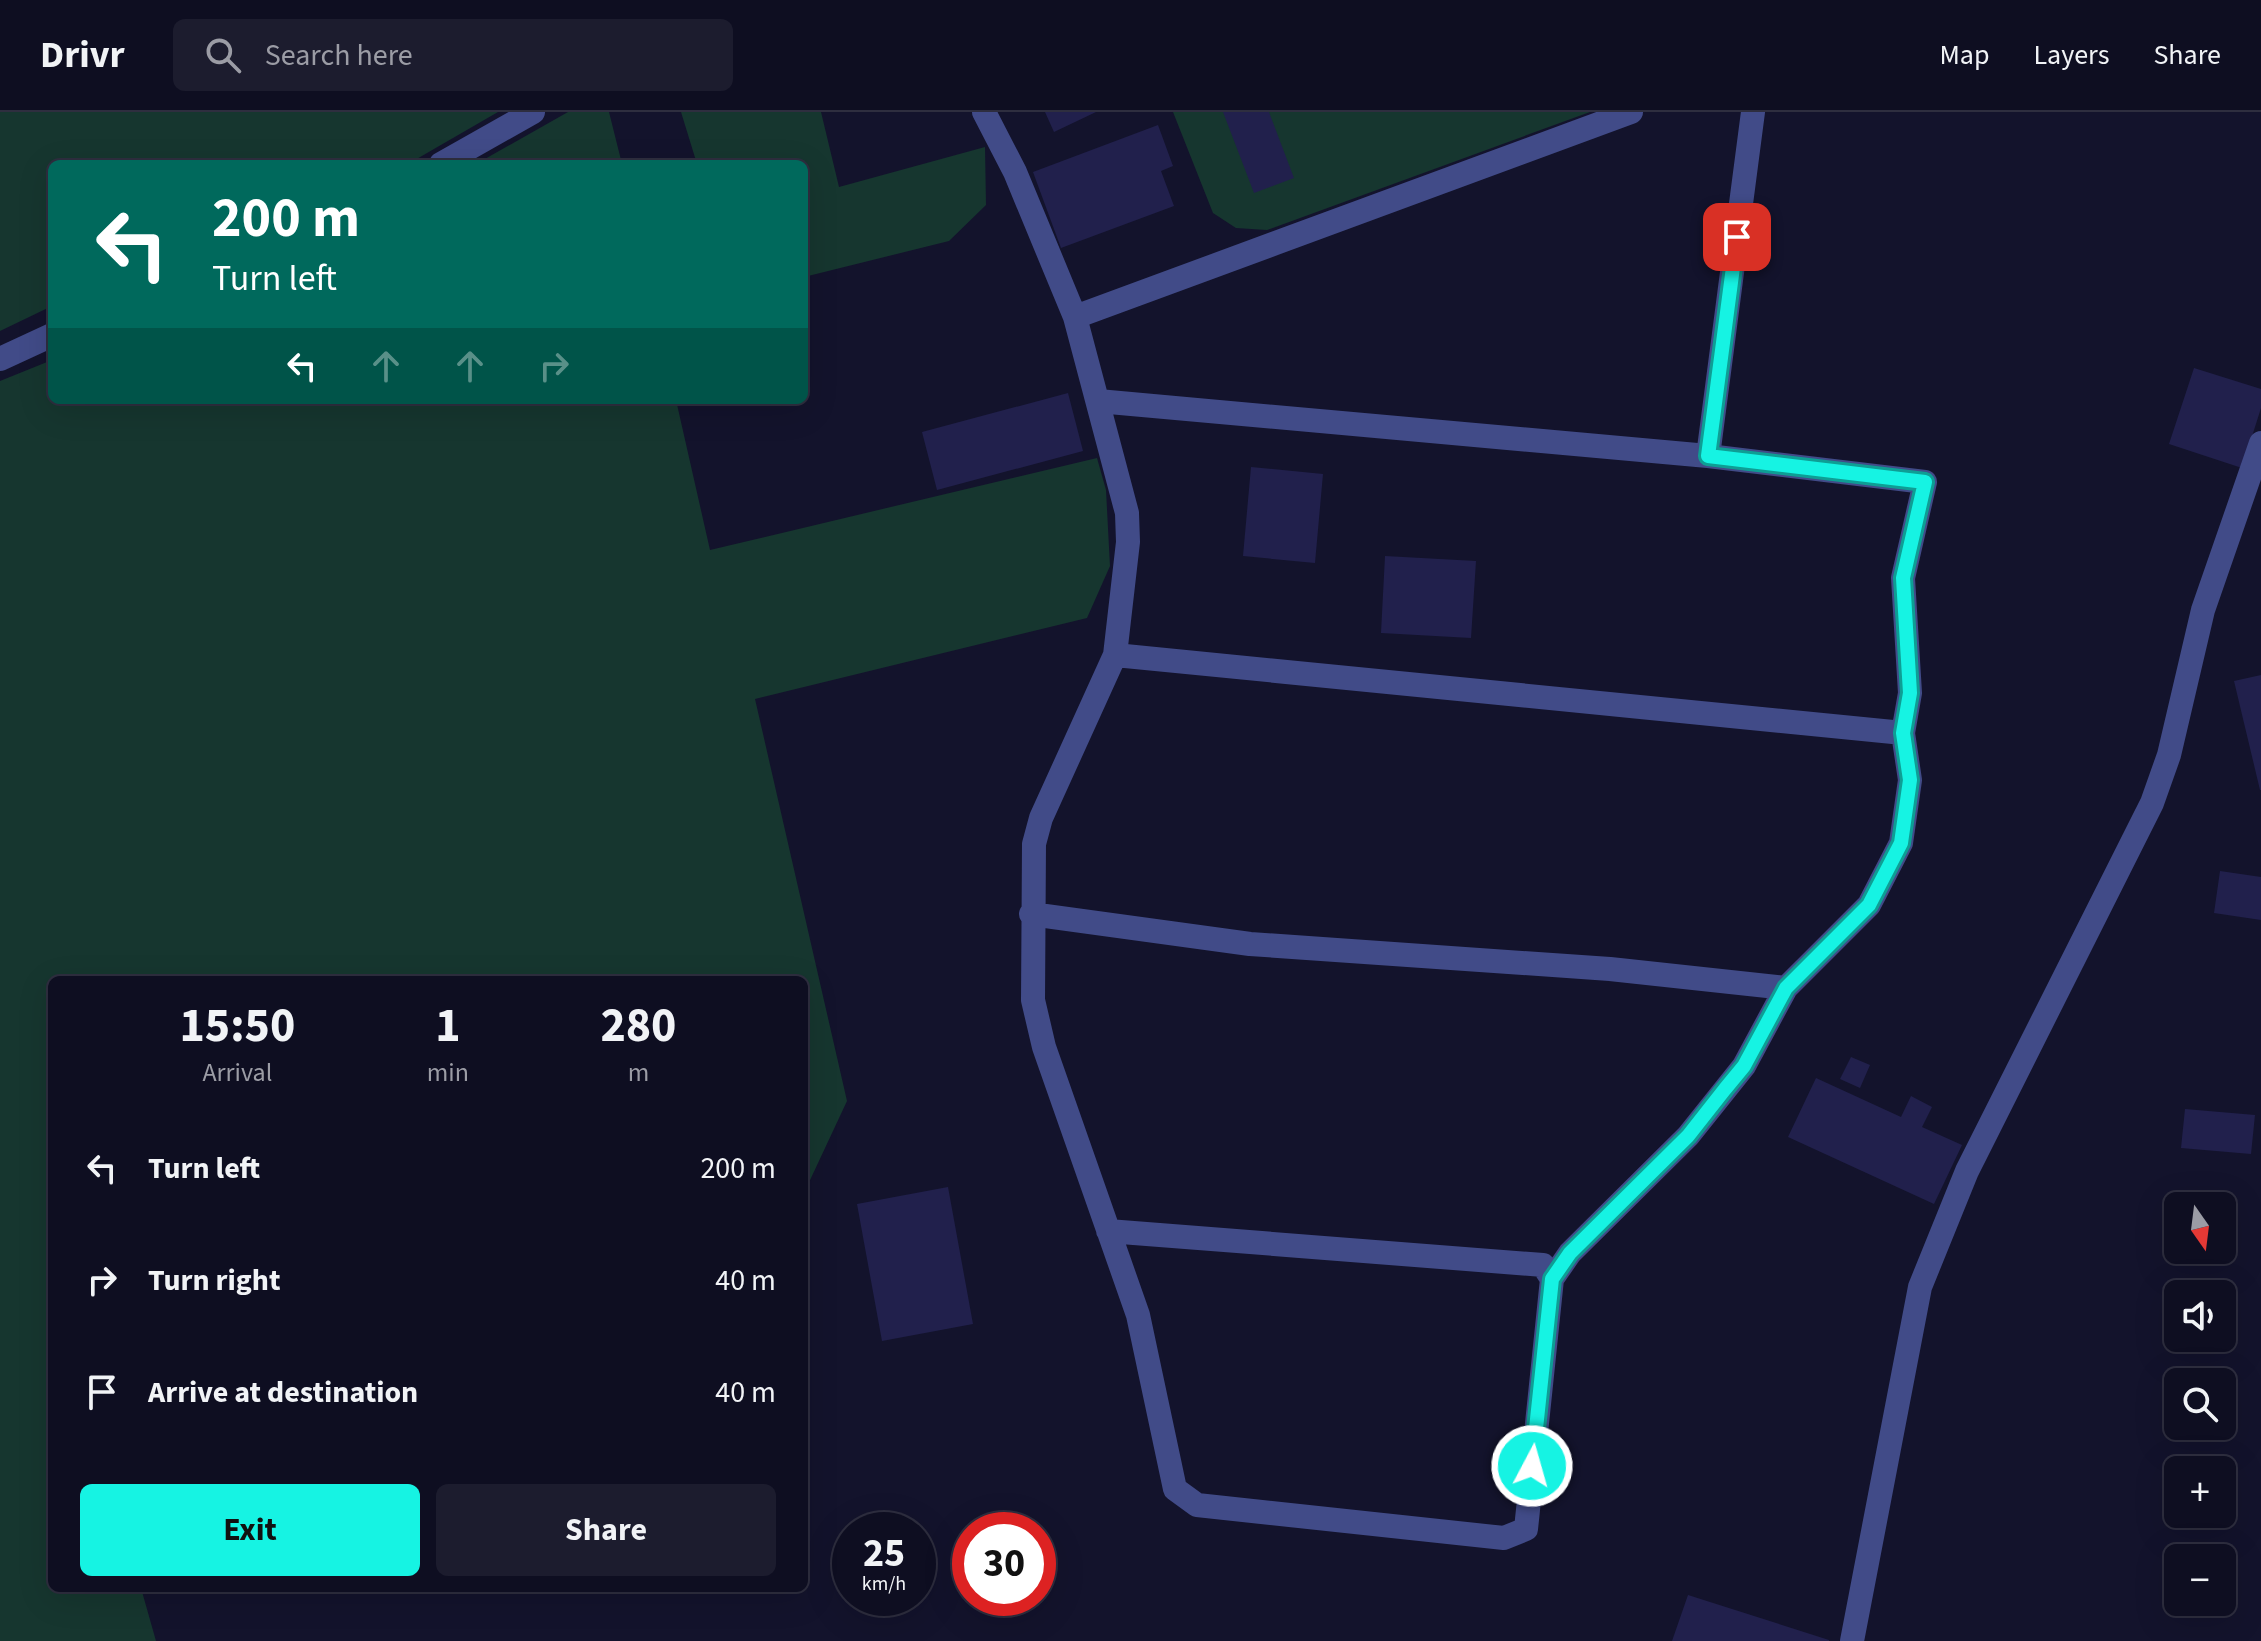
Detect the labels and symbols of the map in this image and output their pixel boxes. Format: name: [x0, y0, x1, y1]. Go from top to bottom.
pin: [1703, 203, 1771, 271]
north arrow: [2164, 1192, 2236, 1264]
position arrow: [1490, 1424, 1574, 1508]
speed limit sign: 30: [952, 1512, 1056, 1616]

